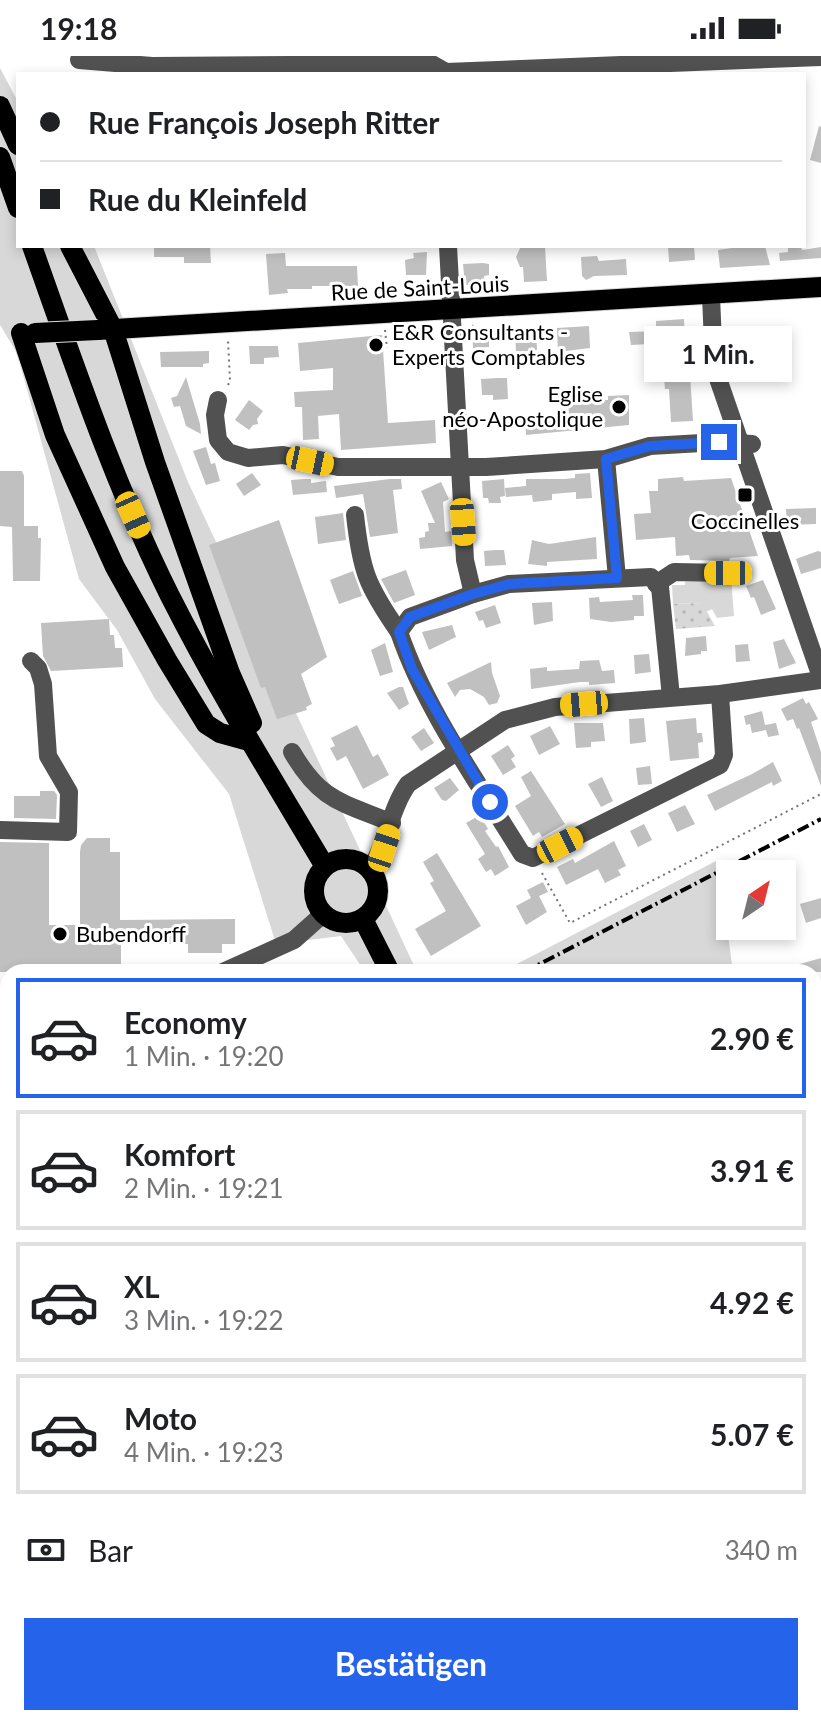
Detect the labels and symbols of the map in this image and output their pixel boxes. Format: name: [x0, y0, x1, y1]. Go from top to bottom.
street label: Rue de Saint-Louis: [330, 269, 510, 306]
place label: E&R Consultants - Experts Comptables: [392, 318, 585, 370]
callout: 1 Min.: [645, 326, 793, 382]
marker: E&R Consultants - Experts Comptables: [367, 336, 385, 354]
place label: Eglise néo-Apostolique: [442, 380, 603, 432]
marker: Eglise néo-Apostolique: [610, 398, 628, 416]
route end: [701, 424, 737, 460]
car: [284, 444, 336, 478]
marker: Coccinelles: [736, 486, 754, 504]
car: [112, 488, 154, 542]
car: [449, 497, 477, 547]
place label: Coccinelles: [691, 507, 799, 534]
car: [704, 561, 752, 585]
car: [559, 690, 609, 718]
route start: [472, 784, 508, 820]
car: [365, 821, 403, 875]
car: [533, 823, 587, 867]
north arrow: [716, 860, 796, 940]
place label: Bubendorff: [76, 920, 186, 947]
marker: Bubendorff: [51, 925, 69, 943]

